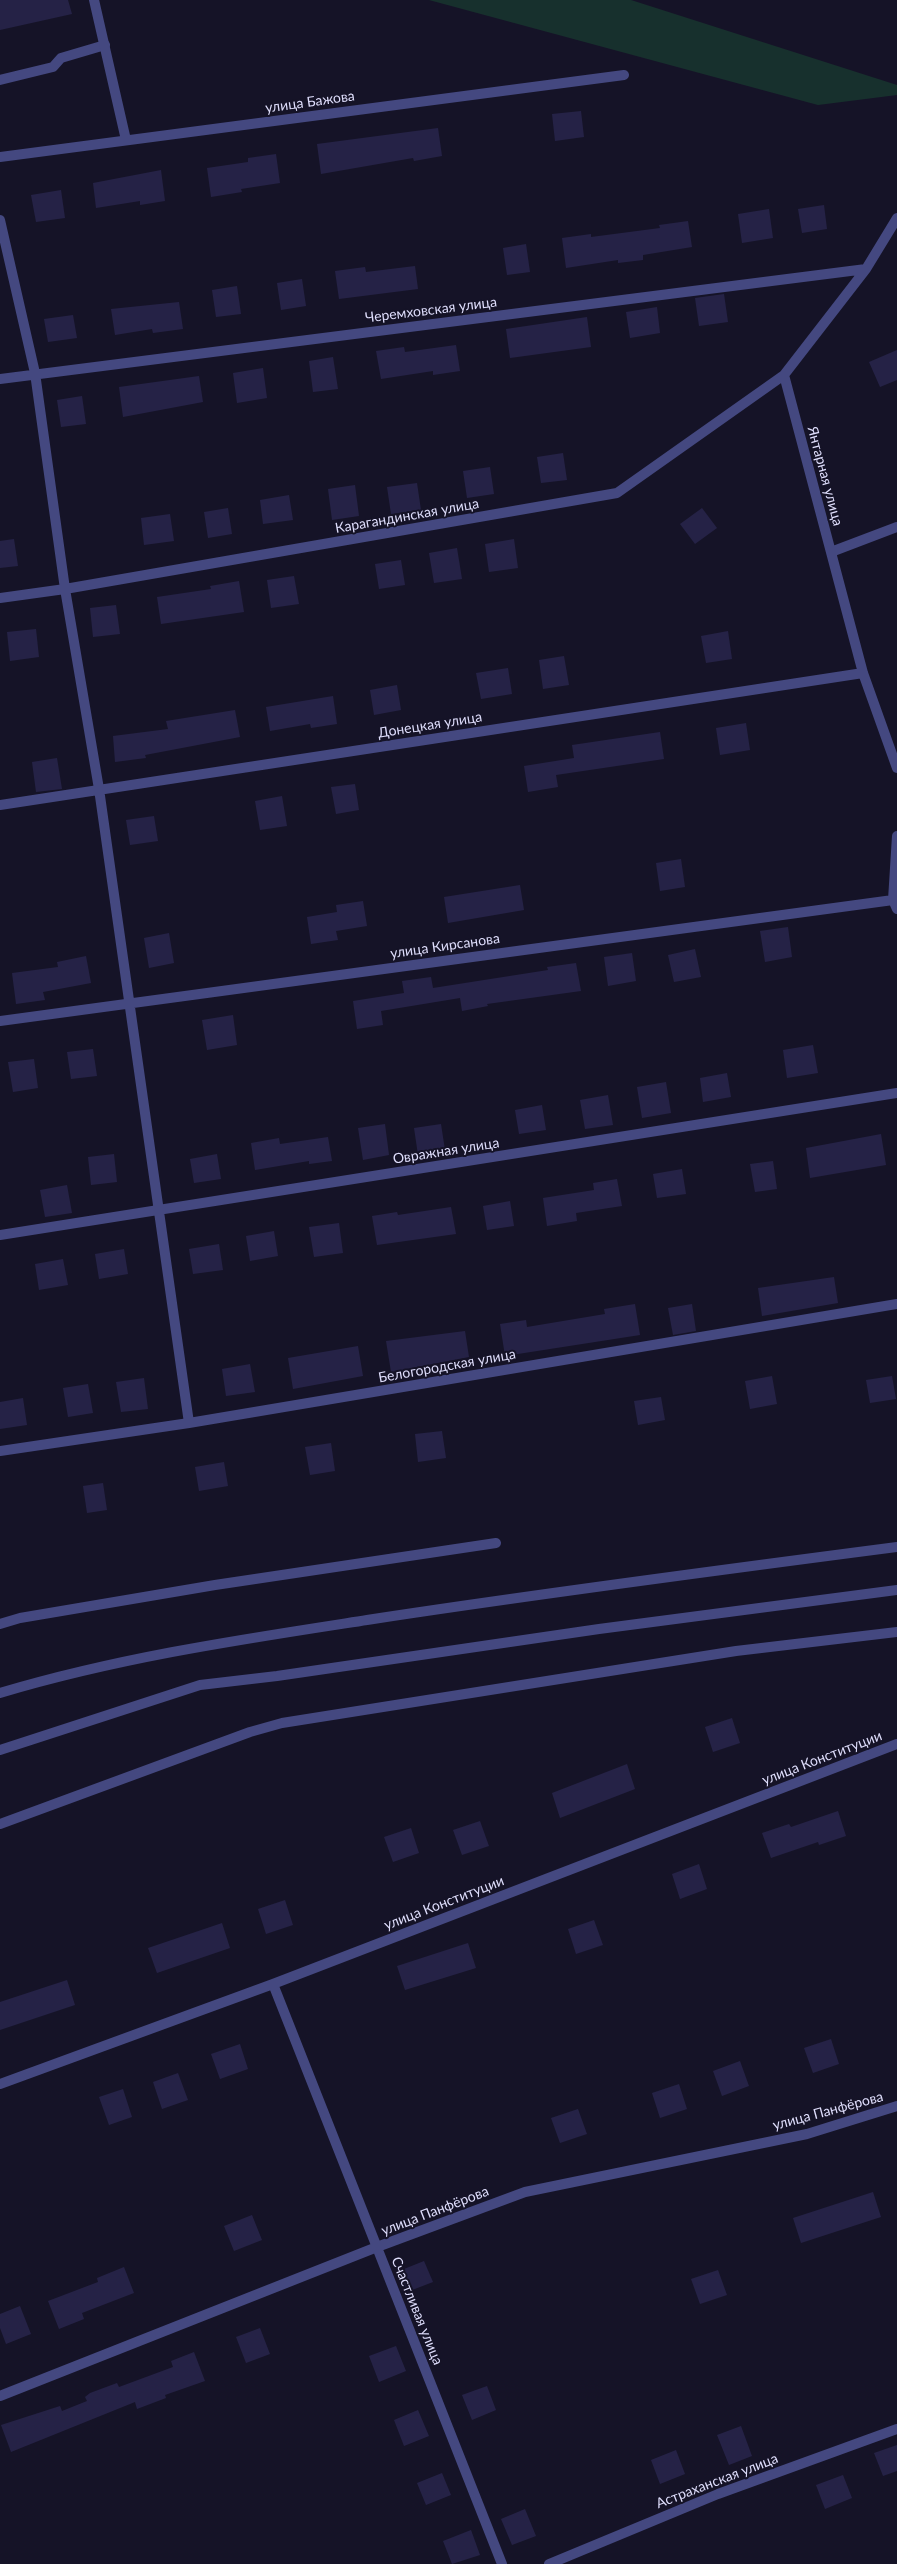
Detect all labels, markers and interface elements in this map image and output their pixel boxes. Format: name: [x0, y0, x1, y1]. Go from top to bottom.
street label: улица Бажова: [264, 87, 356, 117]
street label: Черемховская улица: [364, 294, 498, 326]
street label: Янтарная улица: [804, 424, 846, 528]
street label: Карагандинская улица: [334, 495, 480, 537]
street label: Донецкая улица: [377, 708, 483, 742]
street label: улица Кирсанова: [389, 930, 501, 962]
street label: Овражная улица: [392, 1134, 500, 1168]
street label: Белогородская улица: [377, 1346, 517, 1386]
street label: улица Конституции: [760, 1727, 884, 1789]
street label: улица Конституции: [382, 1872, 506, 1934]
street label: улица Панфёрова: [771, 2088, 885, 2134]
street label: улица Панфёрова: [379, 2183, 491, 2239]
street label: Счастливая улица: [388, 2255, 446, 2367]
street label: Астраханская улица: [654, 2450, 780, 2512]

